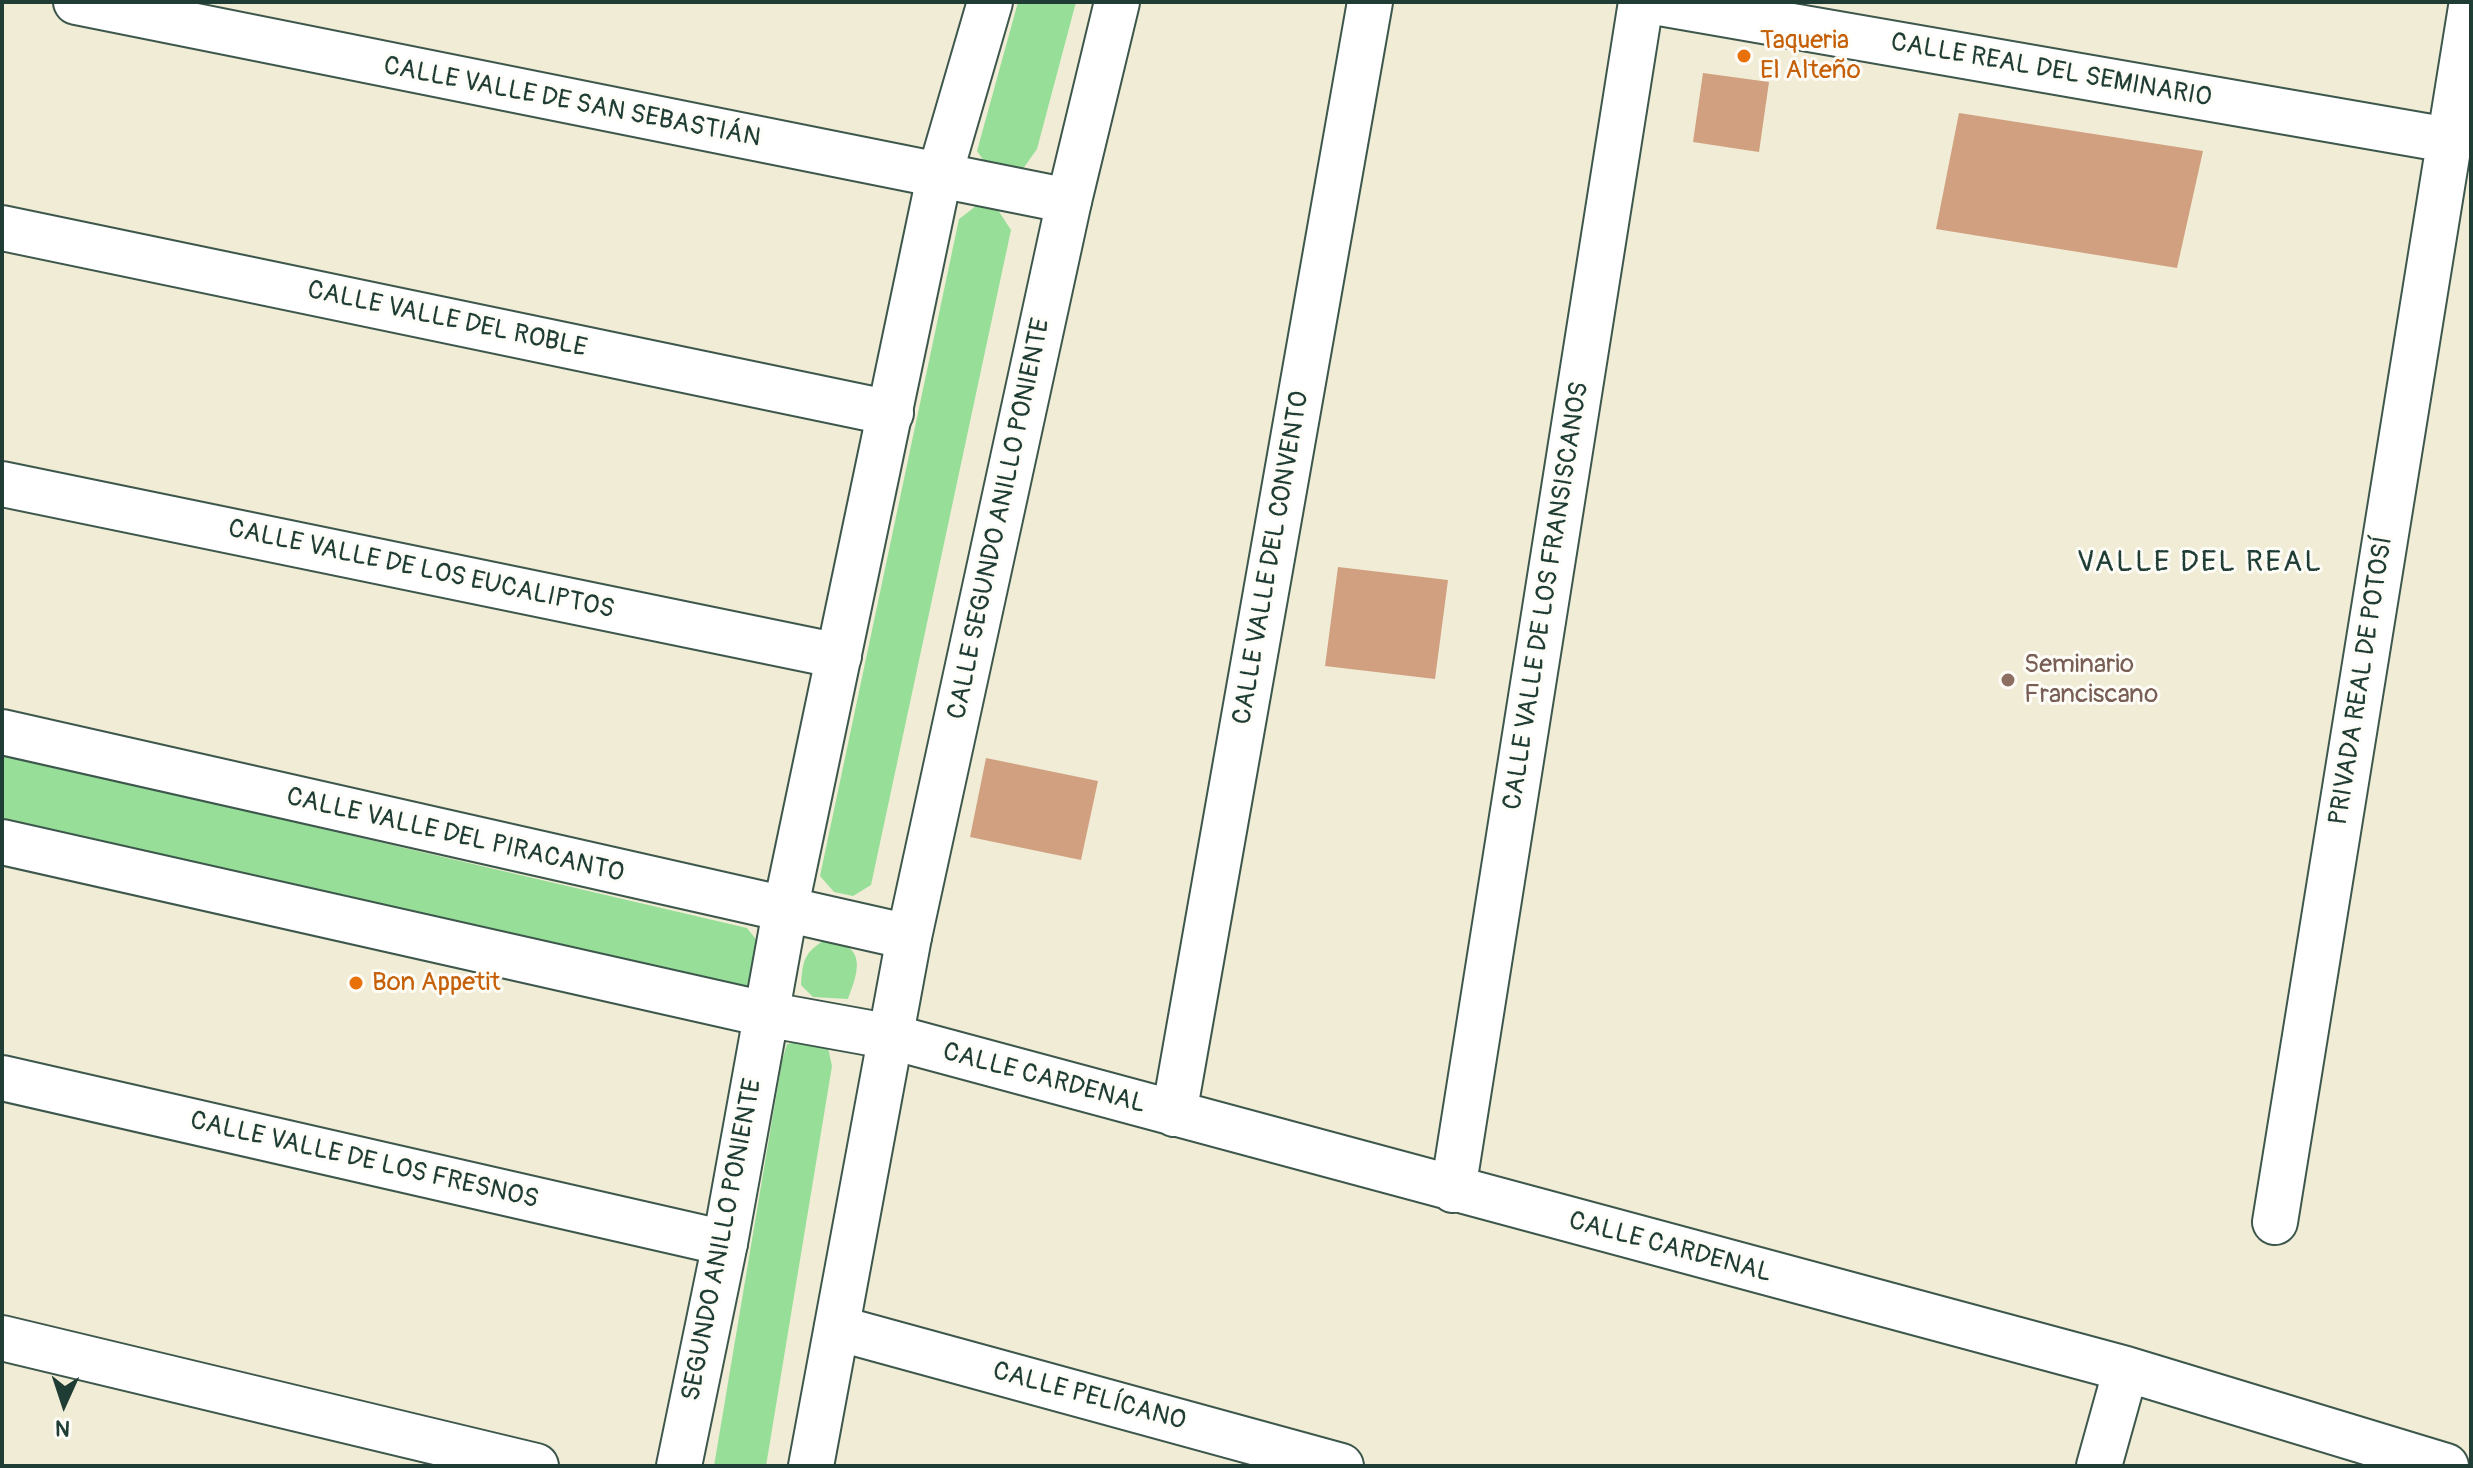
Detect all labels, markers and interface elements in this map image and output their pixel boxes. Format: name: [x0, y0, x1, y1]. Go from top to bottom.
place label: Taqueria El Alteño: [1760, 25, 1861, 86]
street label: CALLE REAL DEL SEMINARIO: [1888, 27, 2214, 115]
marker: Taqueria El Alteño: [1735, 47, 1753, 65]
street label: CALLE VALLE DE SAN SEBASTIÁN: [381, 51, 763, 155]
street label: CALLE VALLE DEL ROBLE: [304, 275, 590, 365]
street label: CALLE SEGUNDO ANILLO PONIENTE: [942, 316, 1058, 722]
street label: CALLE VALLE DE LOS FRANSISCANOS: [1498, 380, 1596, 812]
street label: CALLE VALLE DEL CONVENTO: [1227, 389, 1317, 727]
street label: CALLE VALLE DE LOS EUCALIPTOS: [225, 514, 617, 626]
street label: PRIVADA REAL DE POTOSÍ: [2324, 535, 2400, 827]
district label: VALLE DEL REAL: [2077, 545, 2323, 581]
place label: Seminario Franciscano: [2024, 649, 2158, 710]
marker: Seminario Franciscano: [1999, 671, 2017, 689]
street label: CALLE VALLE DEL PIRACANTO: [283, 782, 627, 890]
place label: Bon Appetit: [372, 967, 501, 999]
marker: Bon Appetit: [347, 974, 365, 992]
street label: CALLE CARDENAL: [939, 1037, 1149, 1121]
street label: SEGUNDO ANILLO PONIENTE: [676, 1076, 770, 1404]
street label: CALLE VALLE DE LOS FRESNOS: [187, 1106, 541, 1216]
street label: CALLE CARDENAL: [1565, 1206, 1775, 1290]
street label: CALLE PELÍCANO: [989, 1356, 1189, 1438]
north arrow: [24, 1364, 104, 1444]
text: N: [55, 1414, 71, 1442]

